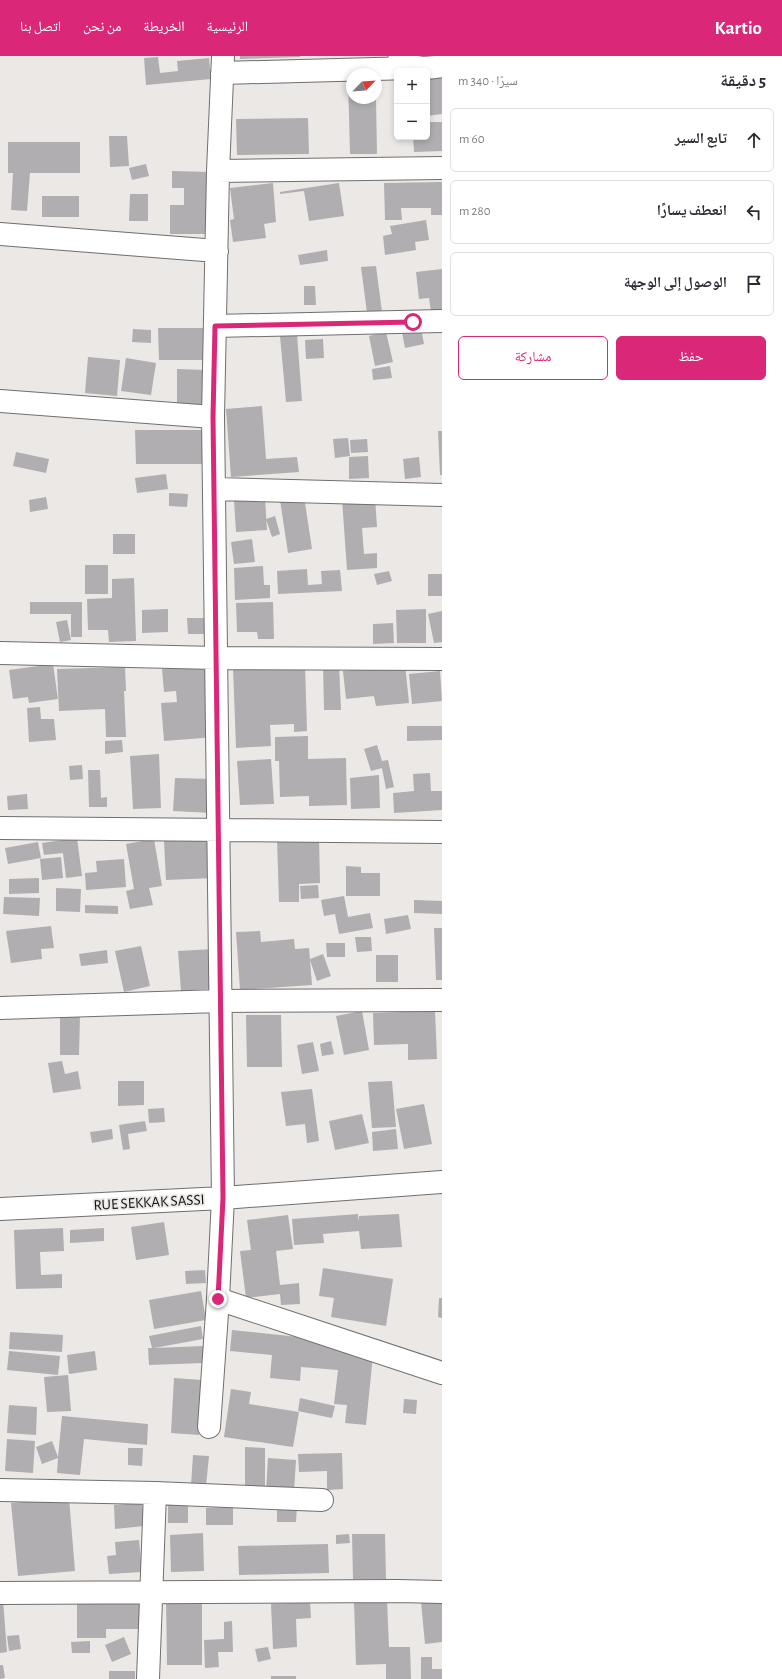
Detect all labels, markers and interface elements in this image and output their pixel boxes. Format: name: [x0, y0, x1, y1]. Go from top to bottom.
text: Kartio: [715, 19, 762, 38]
text: اتصل بنا: [20, 20, 61, 34]
text: من نحن: [83, 20, 121, 34]
text: الخريطة: [143, 20, 185, 34]
text: الرئيسية: [207, 20, 248, 34]
north arrow: [346, 68, 382, 104]
map controls: [394, 68, 430, 140]
button: +: [394, 68, 430, 104]
text: 5 دقيقة: [720, 72, 766, 89]
text: سيرًا · 340 m: [458, 75, 518, 88]
button: −: [394, 104, 430, 140]
icon: ahead: [743, 129, 765, 151]
text: تابع السير: [675, 131, 727, 146]
text: 60 m: [459, 133, 485, 146]
icon: left: [743, 201, 765, 223]
text: انعطف يسارًا: [657, 203, 727, 218]
text: 280 m: [459, 205, 491, 218]
icon: arrive: [743, 273, 765, 295]
text: الوصول إلى الوجهة: [624, 275, 727, 290]
route start: [404, 313, 422, 331]
button: مشاركة: [458, 336, 608, 380]
button: حفظ: [616, 336, 766, 380]
street label: RUE SEKKAK SASSI: [93, 1192, 205, 1213]
route end: [209, 1290, 227, 1308]

